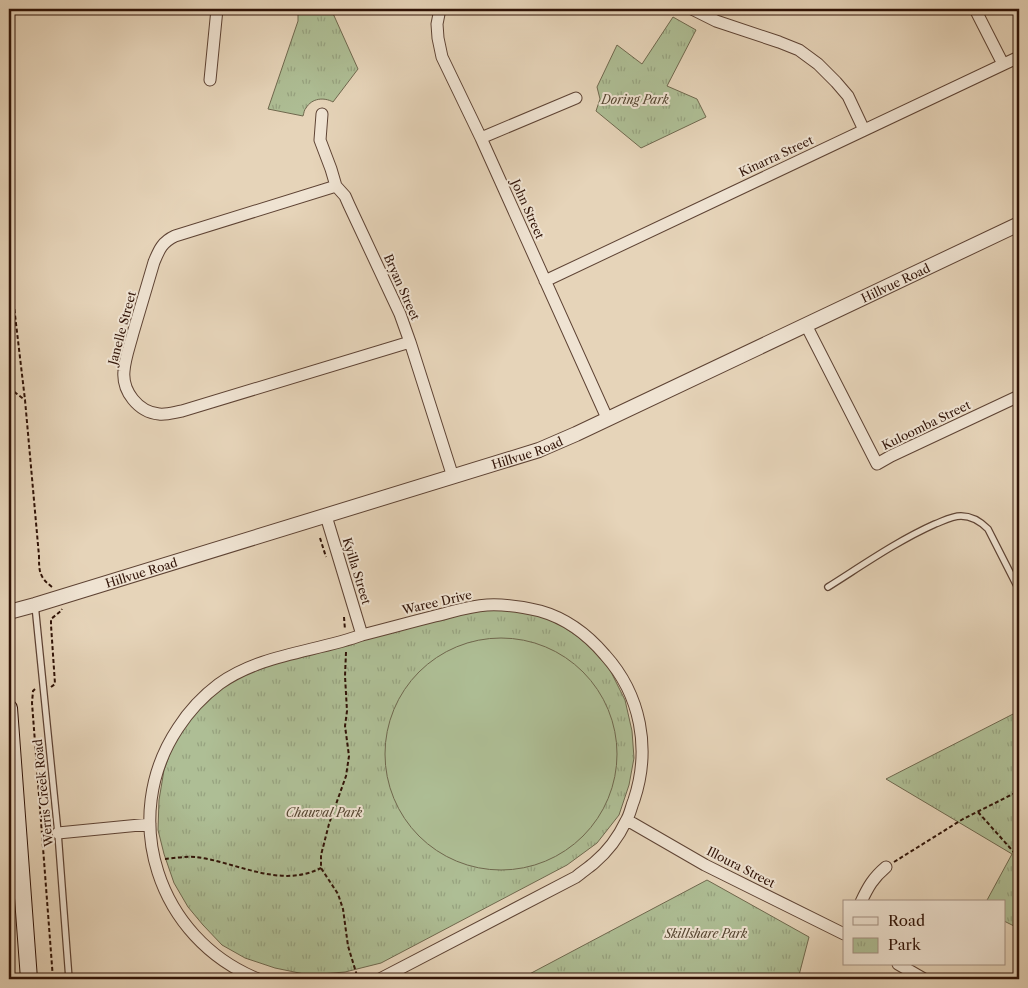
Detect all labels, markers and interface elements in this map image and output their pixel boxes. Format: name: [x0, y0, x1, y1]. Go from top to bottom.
park label: Doring Park: [600, 92, 669, 107]
street label: Kinarra Street: [736, 132, 816, 180]
street label: John Street: [507, 175, 548, 242]
street label: Bryan Street: [381, 252, 424, 323]
street label: Hillvue Road: [859, 260, 933, 305]
street label: Janelle Street: [104, 289, 139, 368]
street label: Kuloomba Street: [879, 397, 973, 453]
street label: Hillvue Road: [490, 433, 566, 472]
street label: Kyilla Street: [340, 536, 374, 607]
street label: Hillvue Road: [103, 554, 180, 590]
street label: Waree Drive: [400, 587, 474, 618]
street label: Werris Creek Road: [30, 738, 56, 849]
park label: Chauval Park: [286, 805, 363, 820]
street label: Illoura Street: [704, 843, 778, 891]
legend: [843, 900, 1006, 966]
text: Road: [888, 911, 925, 930]
park label: Skillshare Park: [664, 926, 748, 941]
text: Park: [888, 935, 922, 954]

